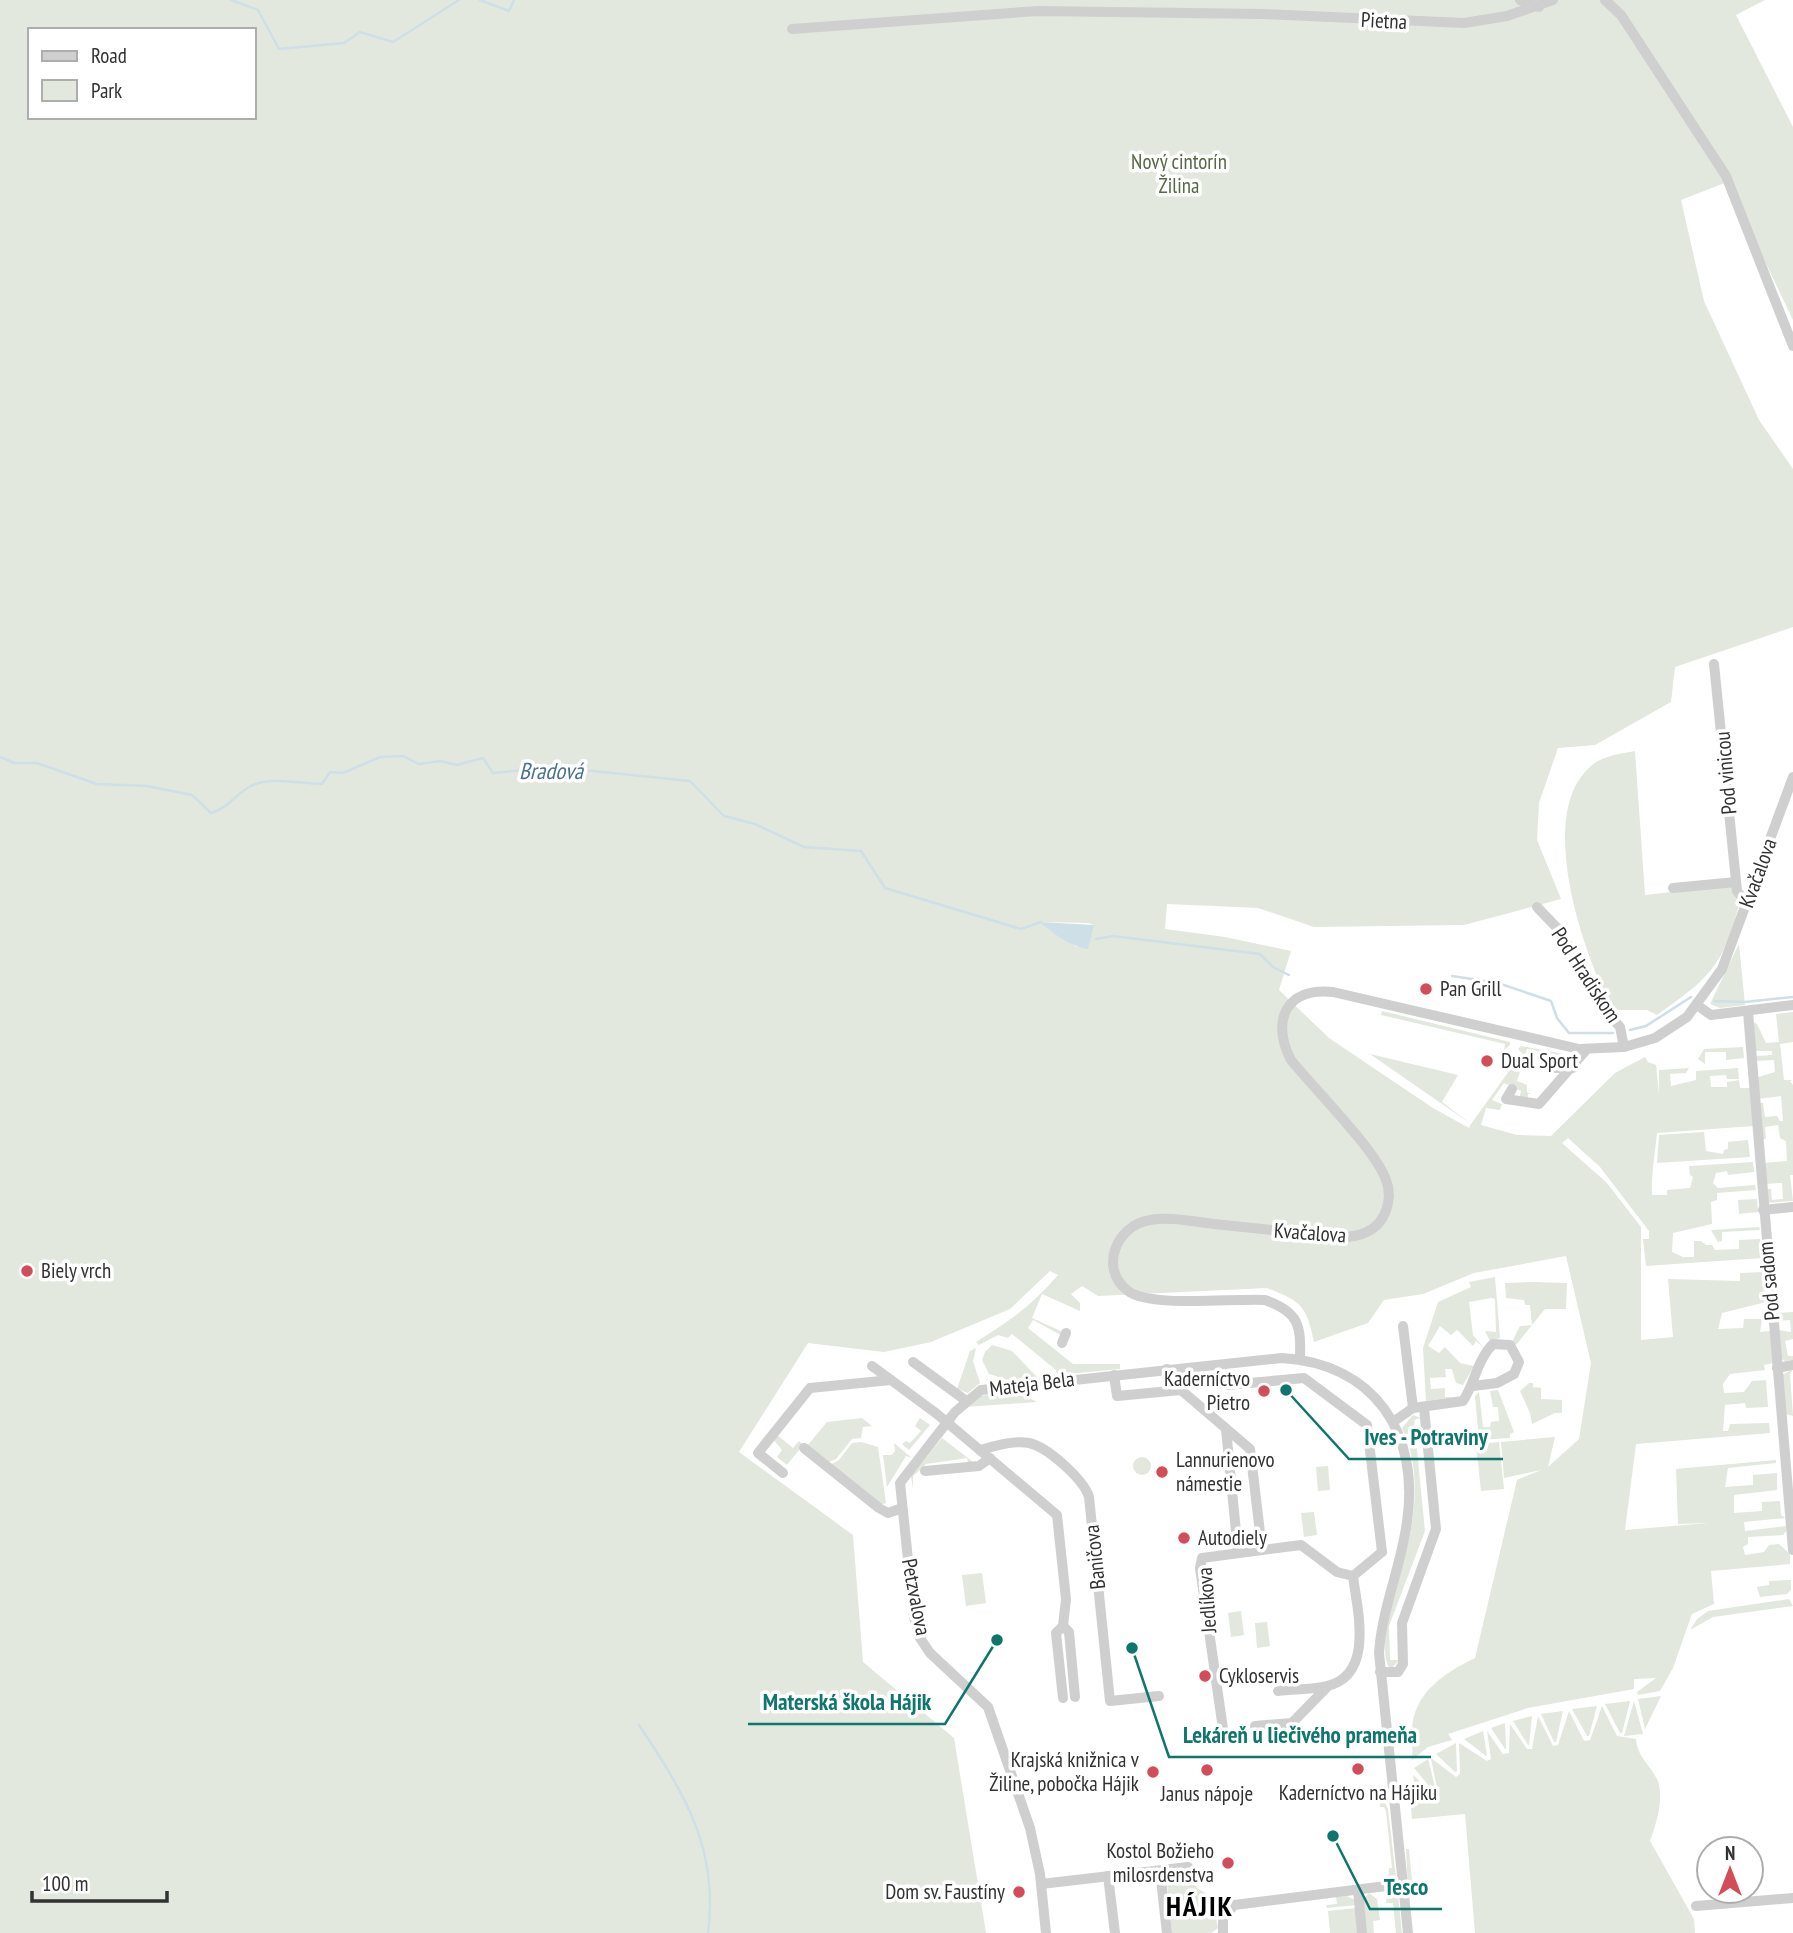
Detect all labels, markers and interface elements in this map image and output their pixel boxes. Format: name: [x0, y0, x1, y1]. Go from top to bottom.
street label: Pietna: [1360, 6, 1408, 35]
legend: [28, 28, 256, 119]
text: Road: [91, 42, 127, 69]
text: Park: [91, 77, 122, 104]
park label: Nový cintorín Žilina: [1131, 148, 1227, 199]
street label: Pod vinicou: [1708, 730, 1743, 816]
water label: Bradová: [519, 756, 585, 785]
street label: Kvačalova: [1732, 834, 1783, 911]
street label: Pod Hradiskom: [1546, 922, 1627, 1028]
place label: Pan Grill: [1440, 975, 1502, 1002]
marker: Pan Grill: [1418, 981, 1434, 997]
place label: Dual Sport: [1501, 1047, 1578, 1074]
marker: Dual Sport: [1479, 1053, 1495, 1069]
street label: Kvačalova: [1273, 1217, 1347, 1248]
street label: Pod sadom: [1752, 1241, 1785, 1321]
place label: Biely vrch: [41, 1257, 111, 1284]
marker: Biely vrch: [19, 1263, 35, 1279]
street label: Mateja Bela: [988, 1365, 1076, 1402]
place label: Kaderníctvo Pietro: [1164, 1365, 1250, 1416]
marker: Kaderníctvo Pietro: [1256, 1383, 1272, 1399]
callout: Ives - Potraviny: [1349, 1415, 1503, 1459]
text: Ives - Potraviny: [1364, 1422, 1489, 1451]
place label: Lannurienovo námestie: [1176, 1446, 1275, 1497]
marker: Lannurienovo námestie: [1154, 1464, 1170, 1480]
street label: Baničova: [1078, 1524, 1111, 1591]
place label: Autodiely: [1198, 1524, 1267, 1551]
marker: Autodiely: [1176, 1530, 1192, 1546]
street label: Petzvalova: [896, 1556, 937, 1638]
street label: Jedlíkova: [1191, 1566, 1222, 1635]
place label: Cykloservis: [1219, 1662, 1299, 1689]
marker: Cykloservis: [1197, 1668, 1213, 1684]
callout: Materská škola Hájik: [748, 1680, 945, 1724]
text: Materská škola Hájik: [763, 1687, 932, 1716]
callout: Lekáreň u liečivého prameňa: [1169, 1713, 1431, 1757]
text: Lekáreň u liečivého prameňa: [1183, 1720, 1417, 1749]
place label: Krajská knižnica v Žiline, pobočka Hájik: [989, 1746, 1140, 1797]
marker: Kaderníctvo na Hájiku: [1350, 1761, 1366, 1777]
marker: Janus nápoje: [1199, 1762, 1215, 1778]
marker: Krajská knižnica v Žiline, pobočka Hájik: [1145, 1764, 1161, 1780]
place label: Kaderníctvo na Hájiku: [1279, 1779, 1437, 1806]
place label: Janus nápoje: [1160, 1780, 1253, 1807]
north arrow: [1695, 1835, 1765, 1905]
place label: Kostol Božieho milosrdenstva: [1106, 1837, 1214, 1888]
text: N: [1725, 1841, 1735, 1865]
marker: Kostol Božieho milosrdenstva: [1220, 1855, 1236, 1871]
scale bar: [32, 1860, 166, 1904]
callout: Tesco: [1370, 1865, 1442, 1909]
text: 100 m: [42, 1870, 88, 1897]
text: Tesco: [1384, 1872, 1428, 1901]
place label: Dom sv. Faustíny: [885, 1878, 1005, 1905]
marker: Dom sv. Faustíny: [1011, 1884, 1027, 1900]
district label: HÁJIK: [1166, 1887, 1234, 1924]

